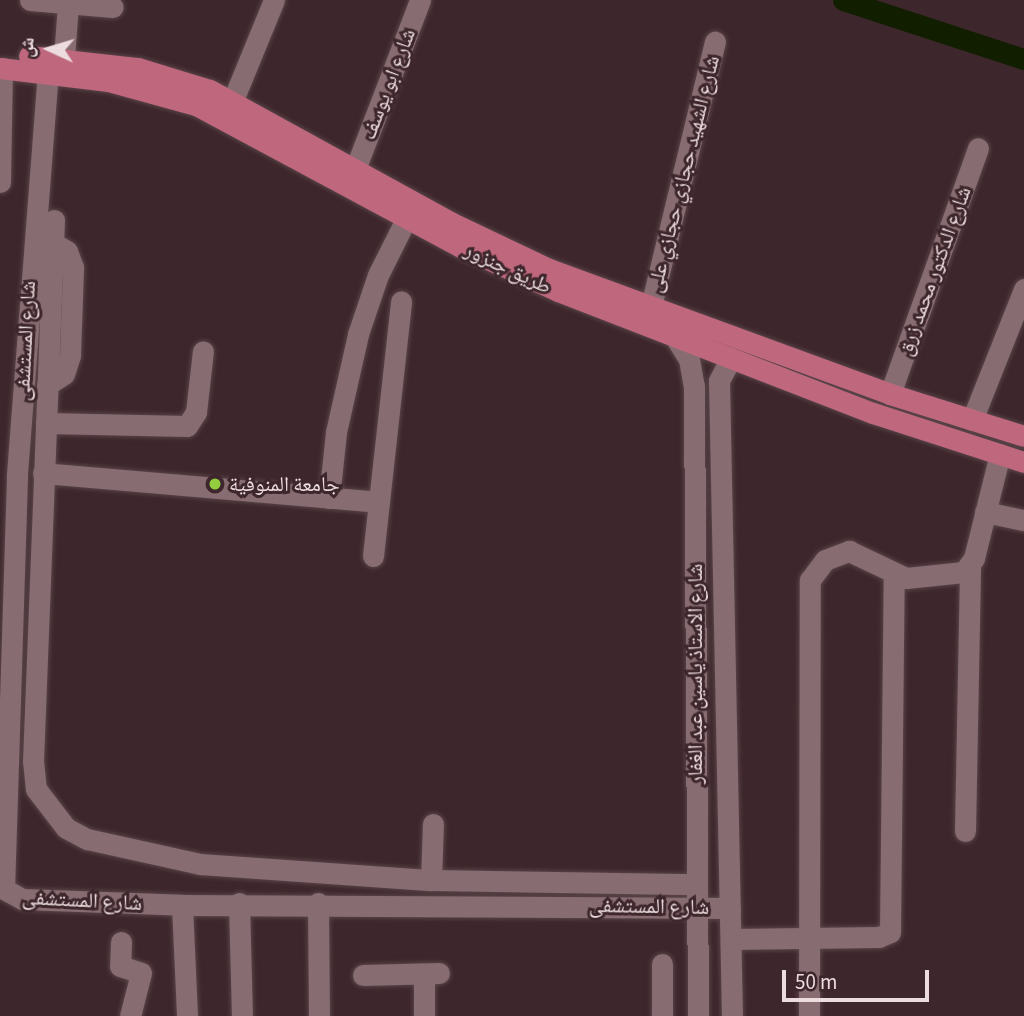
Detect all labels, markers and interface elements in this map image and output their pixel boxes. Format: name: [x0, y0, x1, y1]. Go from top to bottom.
north arrow: [14, 14, 84, 84]
street label: شارع ابو يوسف: [355, 25, 421, 143]
text: ش: [13, 37, 42, 59]
street label: شارع الشهيد حجازي حجازي على: [641, 53, 725, 295]
street label: شارع الدكتور محمد زرق: [892, 183, 976, 359]
street label: طريق جنزور: [460, 237, 556, 299]
street label: شارع المستشفى: [9, 280, 41, 402]
place label: جامعة المنوفية: [229, 471, 340, 497]
marker: جامعة المنوفية: [207, 476, 223, 492]
street label: شارع الاستاذ ياسين عبد الغفار: [682, 564, 708, 784]
street label: شارع المستشفى: [21, 884, 143, 916]
street label: شارع المستشفى: [589, 892, 709, 920]
scale bar: [786, 956, 933, 1000]
text: 50 m: [795, 967, 837, 997]

